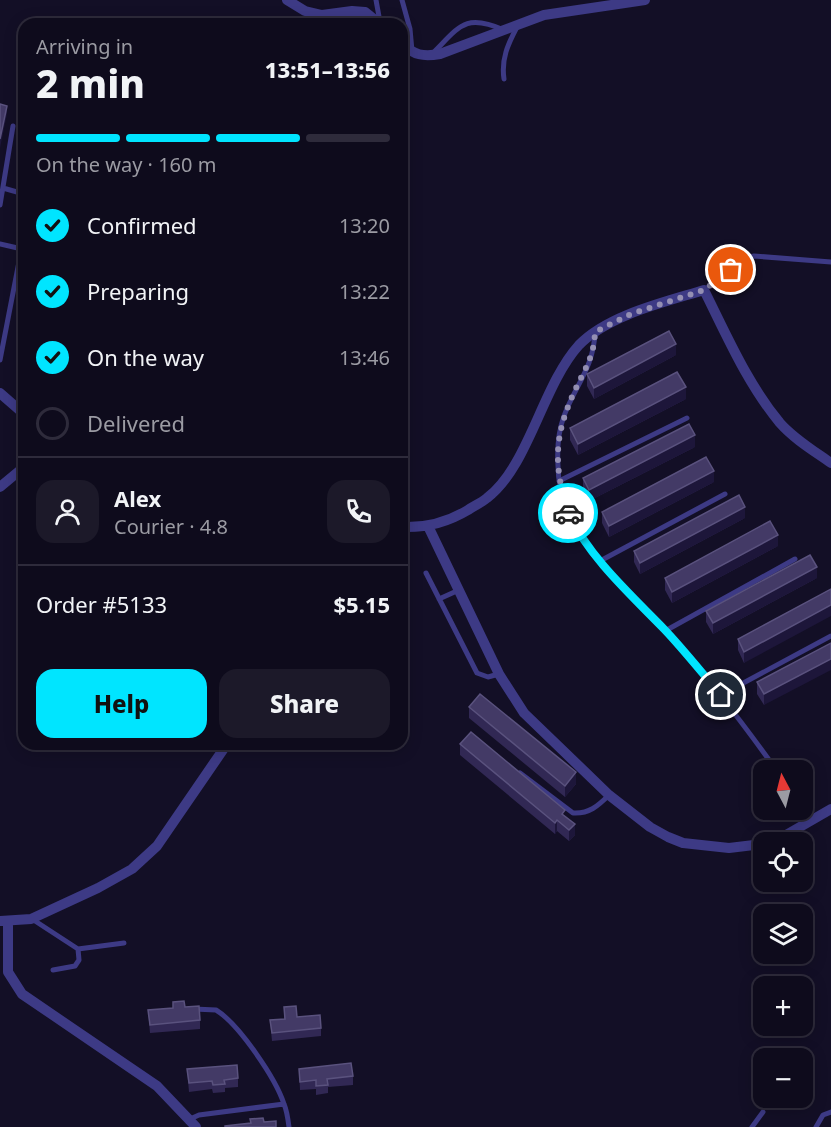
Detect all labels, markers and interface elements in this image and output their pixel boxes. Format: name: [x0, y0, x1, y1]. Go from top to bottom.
text: Arriving in: [36, 33, 133, 60]
text: 13:51–13:56: [265, 54, 390, 84]
text: 2 min: [36, 56, 145, 109]
text: On the way · 160 m: [36, 151, 216, 178]
icon: check: [36, 209, 69, 242]
text: Confirmed: [87, 210, 197, 240]
text: 13:20: [339, 212, 390, 239]
pin: [705, 244, 756, 295]
icon: bag: [714, 253, 747, 286]
icon: check: [36, 275, 69, 308]
text: Preparing: [87, 276, 189, 306]
text: 13:22: [339, 278, 390, 305]
icon: check: [36, 341, 69, 374]
text: On the way: [87, 342, 204, 372]
text: 13:46: [339, 344, 390, 371]
text: Delivered: [87, 408, 185, 438]
button: person: [36, 480, 99, 543]
button: phone: [327, 480, 390, 543]
text: Alex: [114, 483, 161, 513]
courier: [538, 483, 598, 543]
icon: car: [552, 497, 585, 530]
text: Courier · 4.8: [114, 513, 228, 540]
text: Order #5133: [36, 589, 167, 619]
text: $5.15: [333, 589, 390, 619]
button: Help: [36, 669, 207, 738]
button: Share: [219, 669, 390, 738]
pin: [695, 669, 746, 720]
icon: home: [704, 678, 737, 711]
north arrow: [753, 760, 813, 820]
map controls: [753, 760, 813, 1108]
button: locate: [753, 832, 813, 892]
button: layers: [753, 904, 813, 964]
button: +: [753, 976, 813, 1036]
button: −: [753, 1048, 813, 1108]

